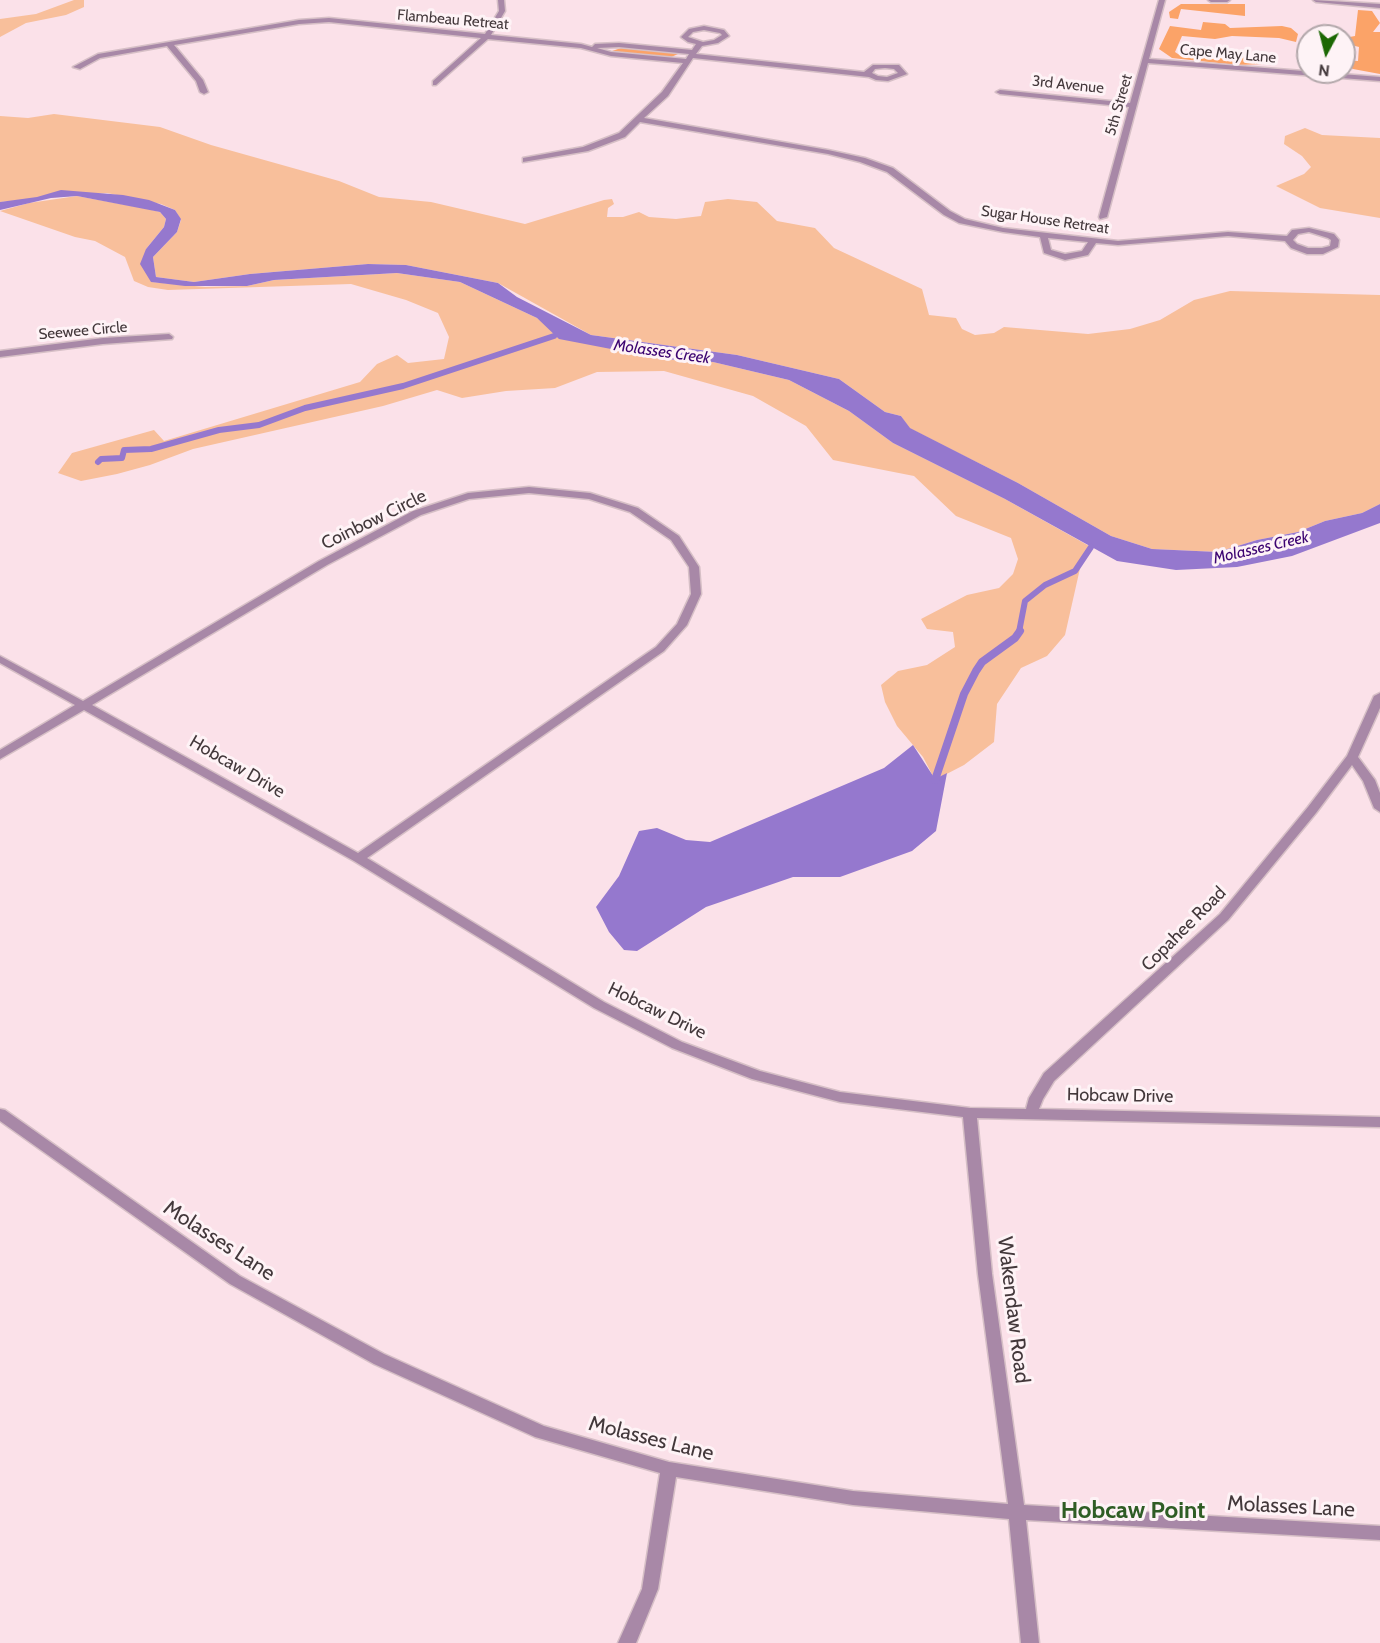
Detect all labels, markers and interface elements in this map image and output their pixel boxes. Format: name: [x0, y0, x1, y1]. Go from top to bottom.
street label: Flambeau Retreat: [396, 6, 510, 34]
north arrow: [1296, 24, 1356, 84]
street label: Cape May Lane: [1179, 41, 1277, 67]
text: N: [1317, 60, 1331, 80]
street label: 3rd Avenue: [1031, 72, 1105, 98]
street label: 5th Street: [1102, 72, 1136, 138]
street label: Sugar House Retreat: [980, 202, 1110, 238]
street label: Seewee Circle: [38, 318, 128, 344]
water label: Molasses Creek: [613, 336, 711, 368]
street label: Coinbow Circle: [318, 485, 430, 555]
water label: Molasses Creek: [1212, 528, 1310, 568]
street label: Hobcaw Drive: [186, 731, 288, 803]
street label: Copahee Road: [1137, 882, 1231, 976]
street label: Hobcaw Drive: [604, 978, 710, 1044]
street label: Hobcaw Drive: [1067, 1084, 1173, 1108]
street label: Molasses Lane: [158, 1196, 280, 1286]
street label: Wakendaw Road: [992, 1235, 1034, 1385]
street label: Molasses Lane: [586, 1411, 716, 1467]
street label: Molasses Lane: [1226, 1491, 1356, 1523]
district label: Hobcaw Point: [1061, 1497, 1205, 1525]

